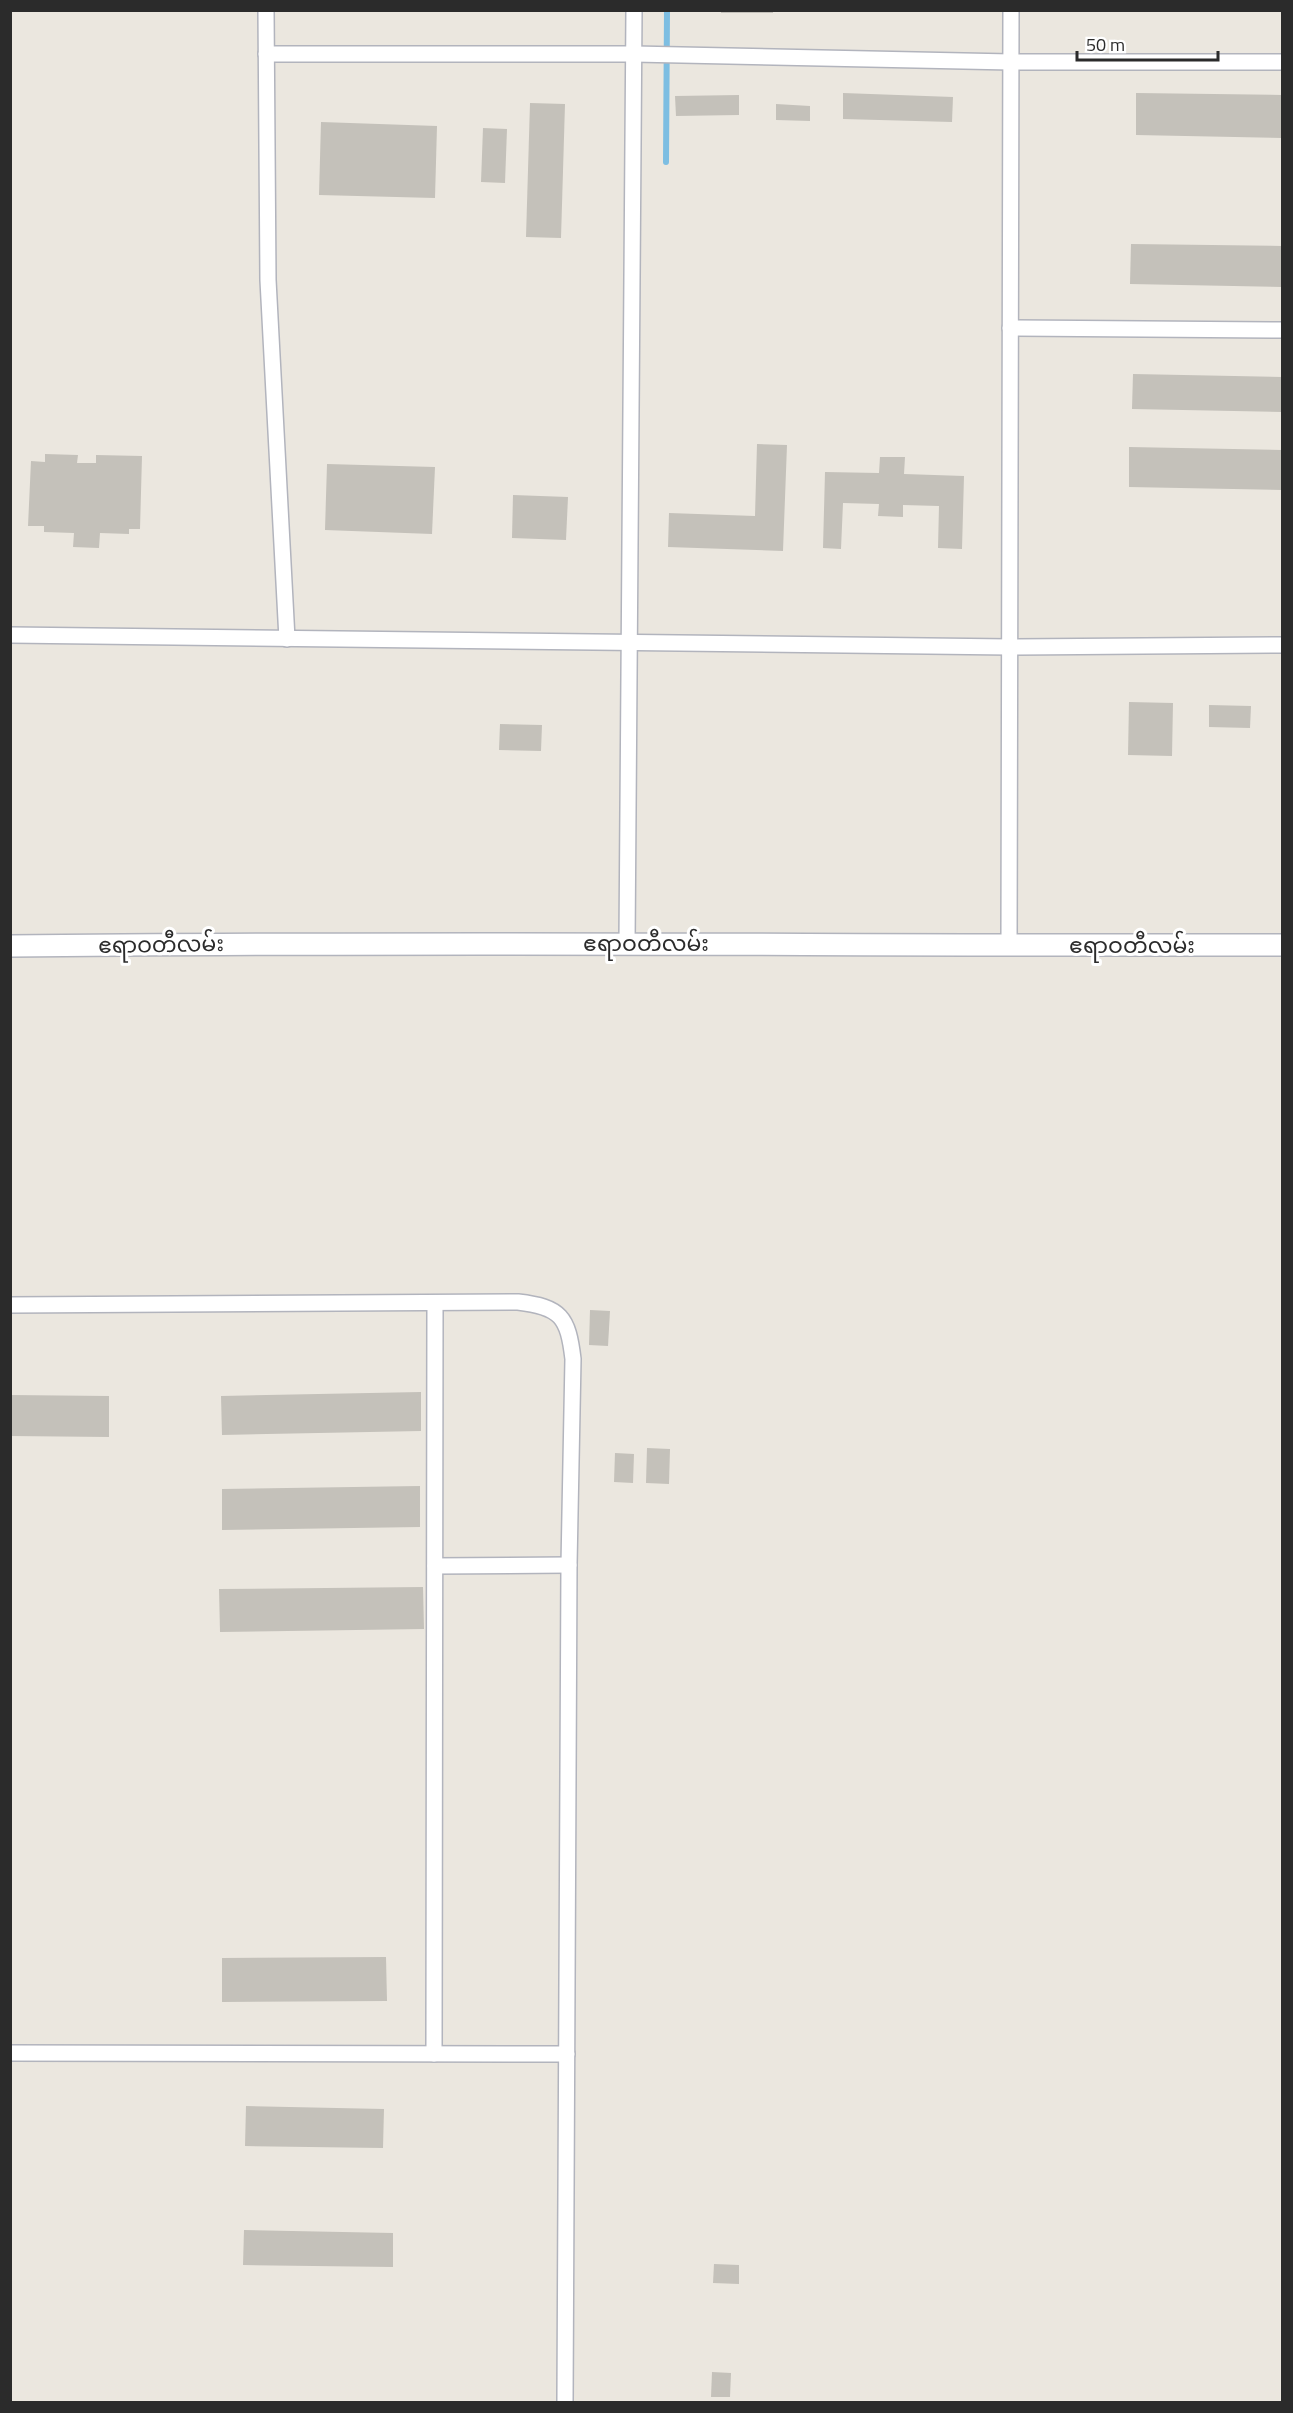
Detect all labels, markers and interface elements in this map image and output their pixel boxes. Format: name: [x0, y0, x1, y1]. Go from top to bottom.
scale bar: [1077, 24, 1218, 62]
text: 50 m: [1086, 31, 1125, 58]
street label: ဧရာဝတီလမ်း: [98, 926, 224, 963]
street label: ဧရာဝတီလမ်း: [583, 926, 709, 961]
street label: ဧရာဝတီလမ်း: [1069, 928, 1195, 963]

